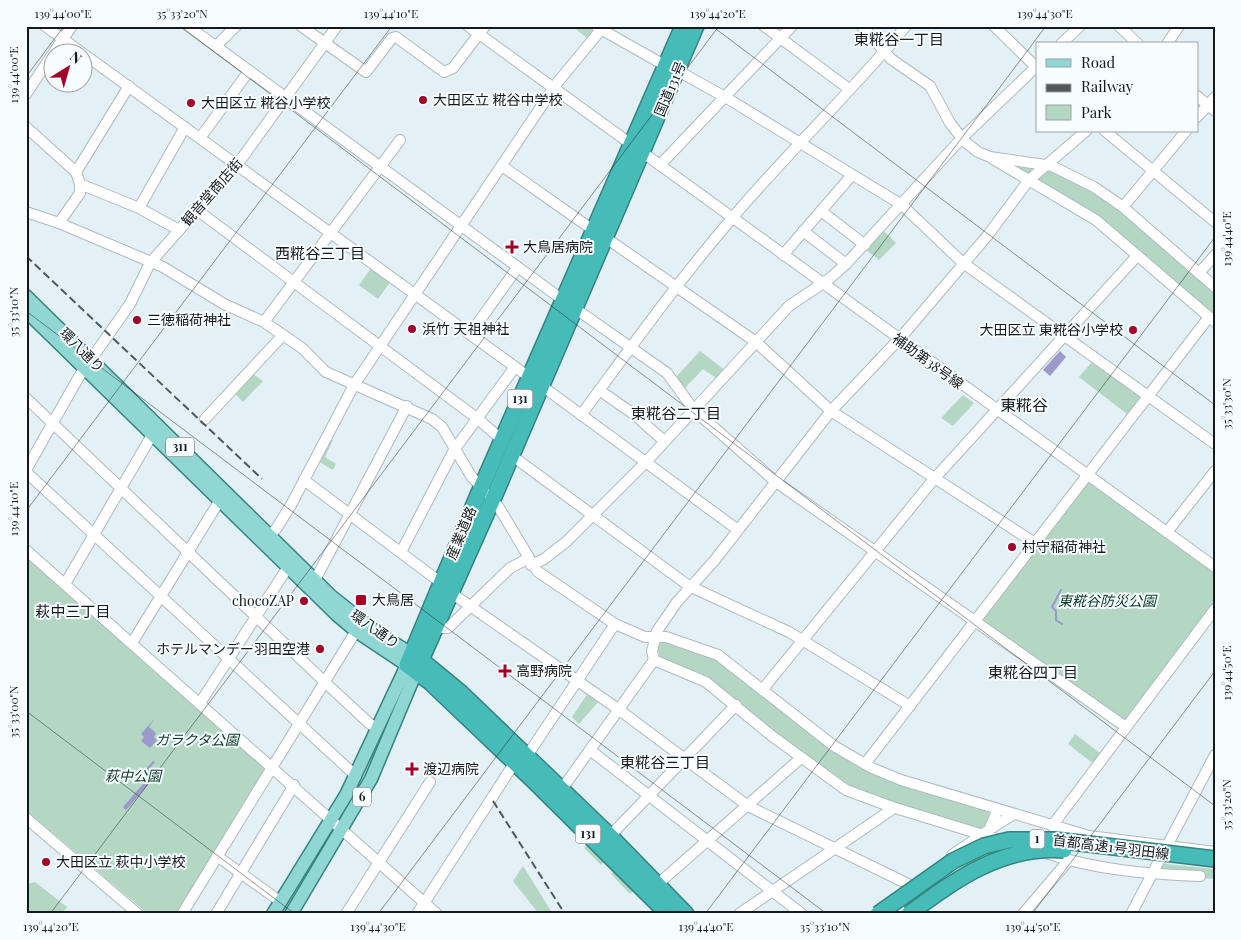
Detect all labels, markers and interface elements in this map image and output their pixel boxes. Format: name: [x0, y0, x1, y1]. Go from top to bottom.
text: 139°44'00"E: [34, 5, 92, 21]
text: 35°33'20"N: [156, 5, 208, 21]
text: 139°44'10"E: [364, 5, 418, 21]
text: 139°44'20"E: [690, 5, 746, 21]
text: 139°44'30"E: [1017, 5, 1073, 21]
district label: 東糀谷一丁目: [854, 29, 944, 49]
north arrow: [42, 42, 92, 92]
legend: [1036, 42, 1198, 132]
text: 139°44'00"E: [5, 46, 21, 104]
text: N: [66, 47, 86, 68]
text: Road: [1081, 52, 1115, 72]
street label: 国道131号: [649, 58, 690, 119]
text: Railway: [1081, 76, 1134, 96]
place label: 大田区立 糀谷中学校: [433, 90, 563, 109]
place label: 大田区立 糀谷小学校: [201, 93, 331, 112]
marker: 大田区立 糀谷中学校: [417, 94, 429, 106]
marker: 大田区立 糀谷小学校: [185, 97, 197, 109]
text: Park: [1081, 102, 1113, 122]
street label: 観音堂商店街: [177, 154, 246, 230]
text: 139°44'40"E: [1218, 211, 1234, 267]
place label: 大鳥居病院: [523, 237, 593, 256]
marker: 大鳥居病院: [505, 240, 519, 254]
district label: 西糀谷三丁目: [275, 243, 365, 263]
text: 35°33'10"N: [5, 286, 21, 337]
place label: 三徳稲荷神社: [147, 310, 231, 329]
marker: 三徳稲荷神社: [131, 314, 143, 326]
place label: 浜竹 天祖神社: [422, 319, 510, 338]
place label: 大田区立 東糀谷小学校: [980, 320, 1123, 339]
street label: 環八通り: [56, 323, 109, 376]
marker: 浜竹 天祖神社: [406, 323, 418, 335]
marker: 大田区立 東糀谷小学校: [1127, 324, 1139, 336]
street label: 補助第38号線: [889, 328, 968, 393]
text: 35°33'30"N: [1218, 378, 1234, 430]
road number: 131: [508, 389, 532, 408]
district label: 東糀谷: [1000, 394, 1048, 415]
district label: 東糀谷二丁目: [631, 403, 721, 423]
road number: 311: [166, 438, 194, 457]
text: 139°44'10"E: [5, 482, 21, 536]
street label: 産業道路: [441, 503, 480, 562]
place label: 村守稲荷神社: [1022, 537, 1106, 556]
marker: 村守稲荷神社: [1006, 541, 1018, 553]
place label: 大鳥居: [372, 590, 414, 609]
place label: chocoZAP: [232, 591, 294, 610]
park label: 東糀谷防災公園: [1058, 591, 1158, 610]
marker: 大鳥居: [354, 593, 368, 607]
marker: chocoZAP: [298, 595, 310, 607]
district label: 萩中三丁目: [35, 601, 111, 621]
street label: 環八通り: [347, 605, 404, 652]
place label: ホテルマンデー羽田空港: [156, 639, 310, 658]
marker: ホテルマンデー羽田空港: [314, 643, 326, 655]
text: 139°44'50"E: [1218, 645, 1234, 701]
place label: 高野病院: [516, 661, 572, 680]
district label: 東糀谷四丁目: [988, 662, 1078, 682]
marker: 高野病院: [498, 664, 512, 678]
text: 35°33'00"N: [5, 685, 21, 738]
park label: ガラクタ公園: [155, 730, 241, 749]
district label: 東糀谷三丁目: [620, 752, 710, 772]
place label: 渡辺病院: [423, 759, 479, 778]
marker: 渡辺病院: [405, 762, 419, 776]
park label: 萩中公園: [105, 766, 163, 785]
text: 35°33'20"N: [1218, 779, 1234, 831]
road number: 6: [353, 788, 371, 806]
road number: 131: [576, 824, 600, 844]
road number: 1: [1030, 830, 1044, 849]
street label: 首都高速1号羽田線: [1052, 830, 1170, 863]
place label: 大田区立 萩中小学校: [56, 852, 186, 871]
marker: 大田区立 萩中小学校: [40, 856, 52, 868]
text: 139°44'20"E: [23, 918, 79, 934]
text: 139°44'30"E: [350, 918, 406, 934]
text: 139°44'40"E: [678, 918, 734, 934]
text: 35°33'10"N: [800, 918, 851, 934]
text: 139°44'50"E: [1005, 918, 1061, 934]

